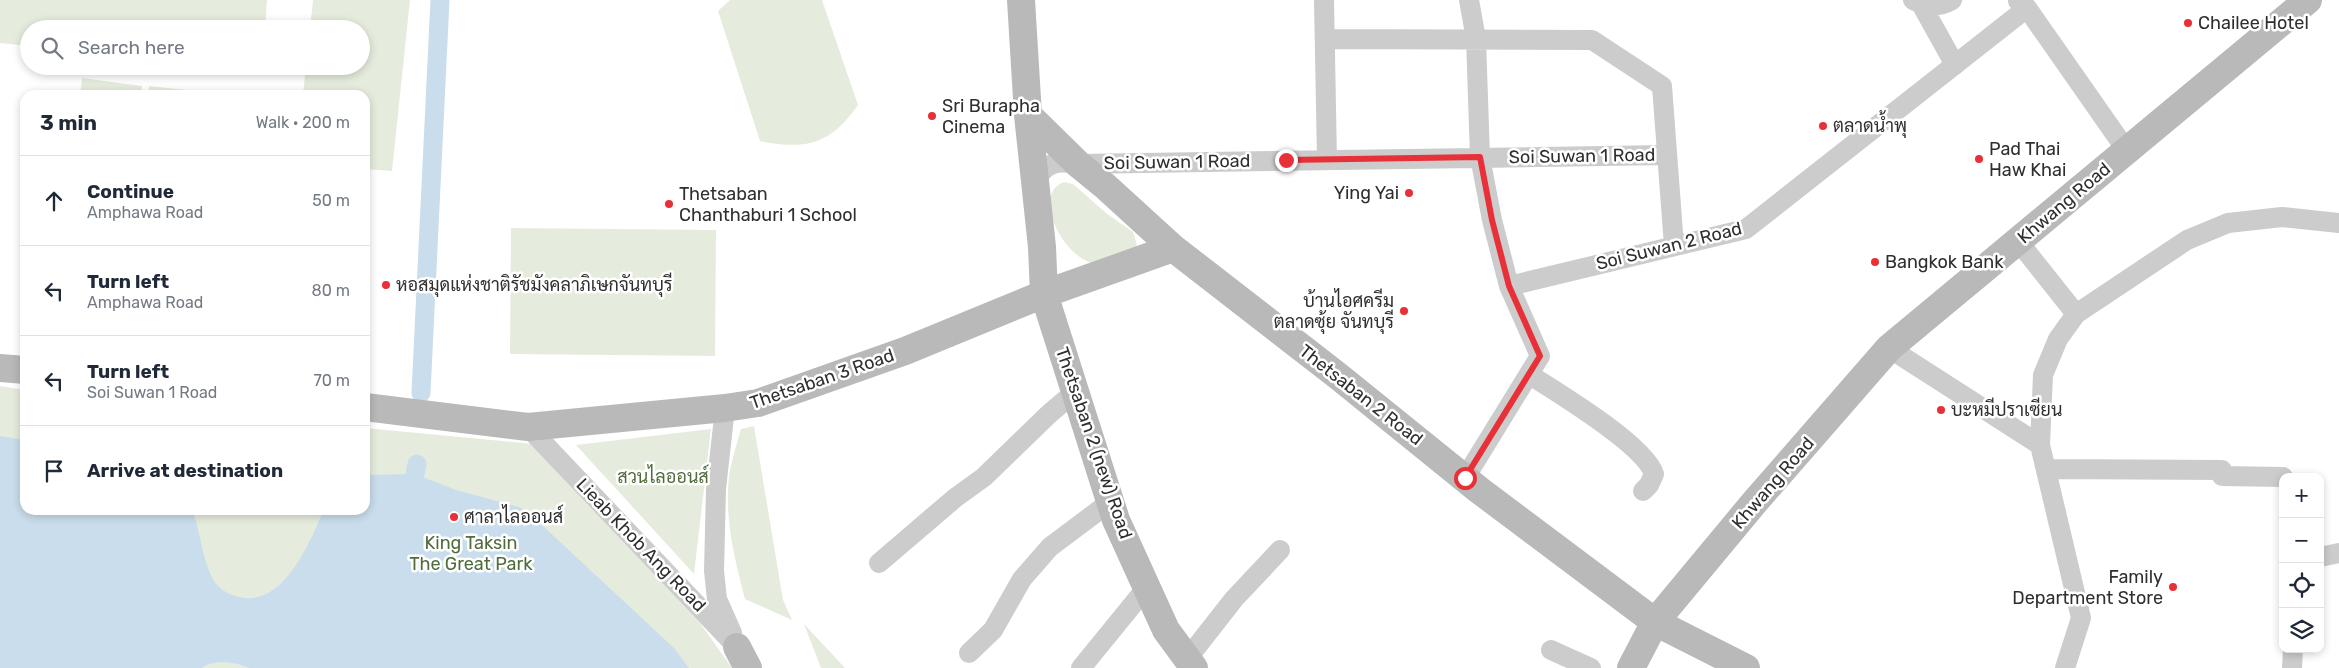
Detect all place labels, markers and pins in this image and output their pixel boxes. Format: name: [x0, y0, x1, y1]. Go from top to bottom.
place label: Chailee Hotel: [2198, 12, 2309, 34]
marker: Chailee Hotel: [2182, 17, 2194, 29]
place label: Sri Burapha Cinema: [942, 95, 1040, 138]
marker: Sri Burapha Cinema: [926, 110, 938, 122]
place label: ตลาดน้ำพุ: [1833, 110, 1907, 138]
marker: ตลาดน้ำพุ: [1817, 120, 1829, 132]
place label: Pad Thai Haw Khai: [1989, 138, 2066, 181]
marker: Pad Thai Haw Khai: [1973, 153, 1985, 165]
place label: Ying Yai: [1334, 182, 1399, 204]
place label: Thetsaban Chanthaburi 1 School: [679, 183, 857, 226]
marker: Ying Yai: [1403, 187, 1415, 199]
marker: Thetsaban Chanthaburi 1 School: [663, 198, 675, 210]
place label: Bangkok Bank: [1885, 251, 2004, 273]
marker: Bangkok Bank: [1869, 256, 1881, 268]
place label: หอสมุดแห่งชาติรัชมังคลาภิเษกจันทบุรี: [396, 272, 673, 297]
marker: หอสมุดแห่งชาติรัชมังคลาภิเษกจันทบุรี: [380, 279, 392, 291]
place label: บ้านไอศครีม ตลาดซุ้ย จันทบุรี: [1274, 288, 1394, 334]
marker: บ้านไอศครีม ตลาดซุ้ย จันทบุรี: [1398, 305, 1410, 317]
place label: บะหมีปราเซียน: [1951, 397, 2062, 421]
marker: บะหมีปราเซียน: [1935, 404, 1947, 416]
place label: ศาลาไลออนส์: [464, 504, 563, 528]
marker: ศาลาไลออนส์: [448, 511, 460, 523]
place label: Family Department Store: [2012, 566, 2163, 609]
marker: Family Department Store: [2167, 581, 2179, 593]

